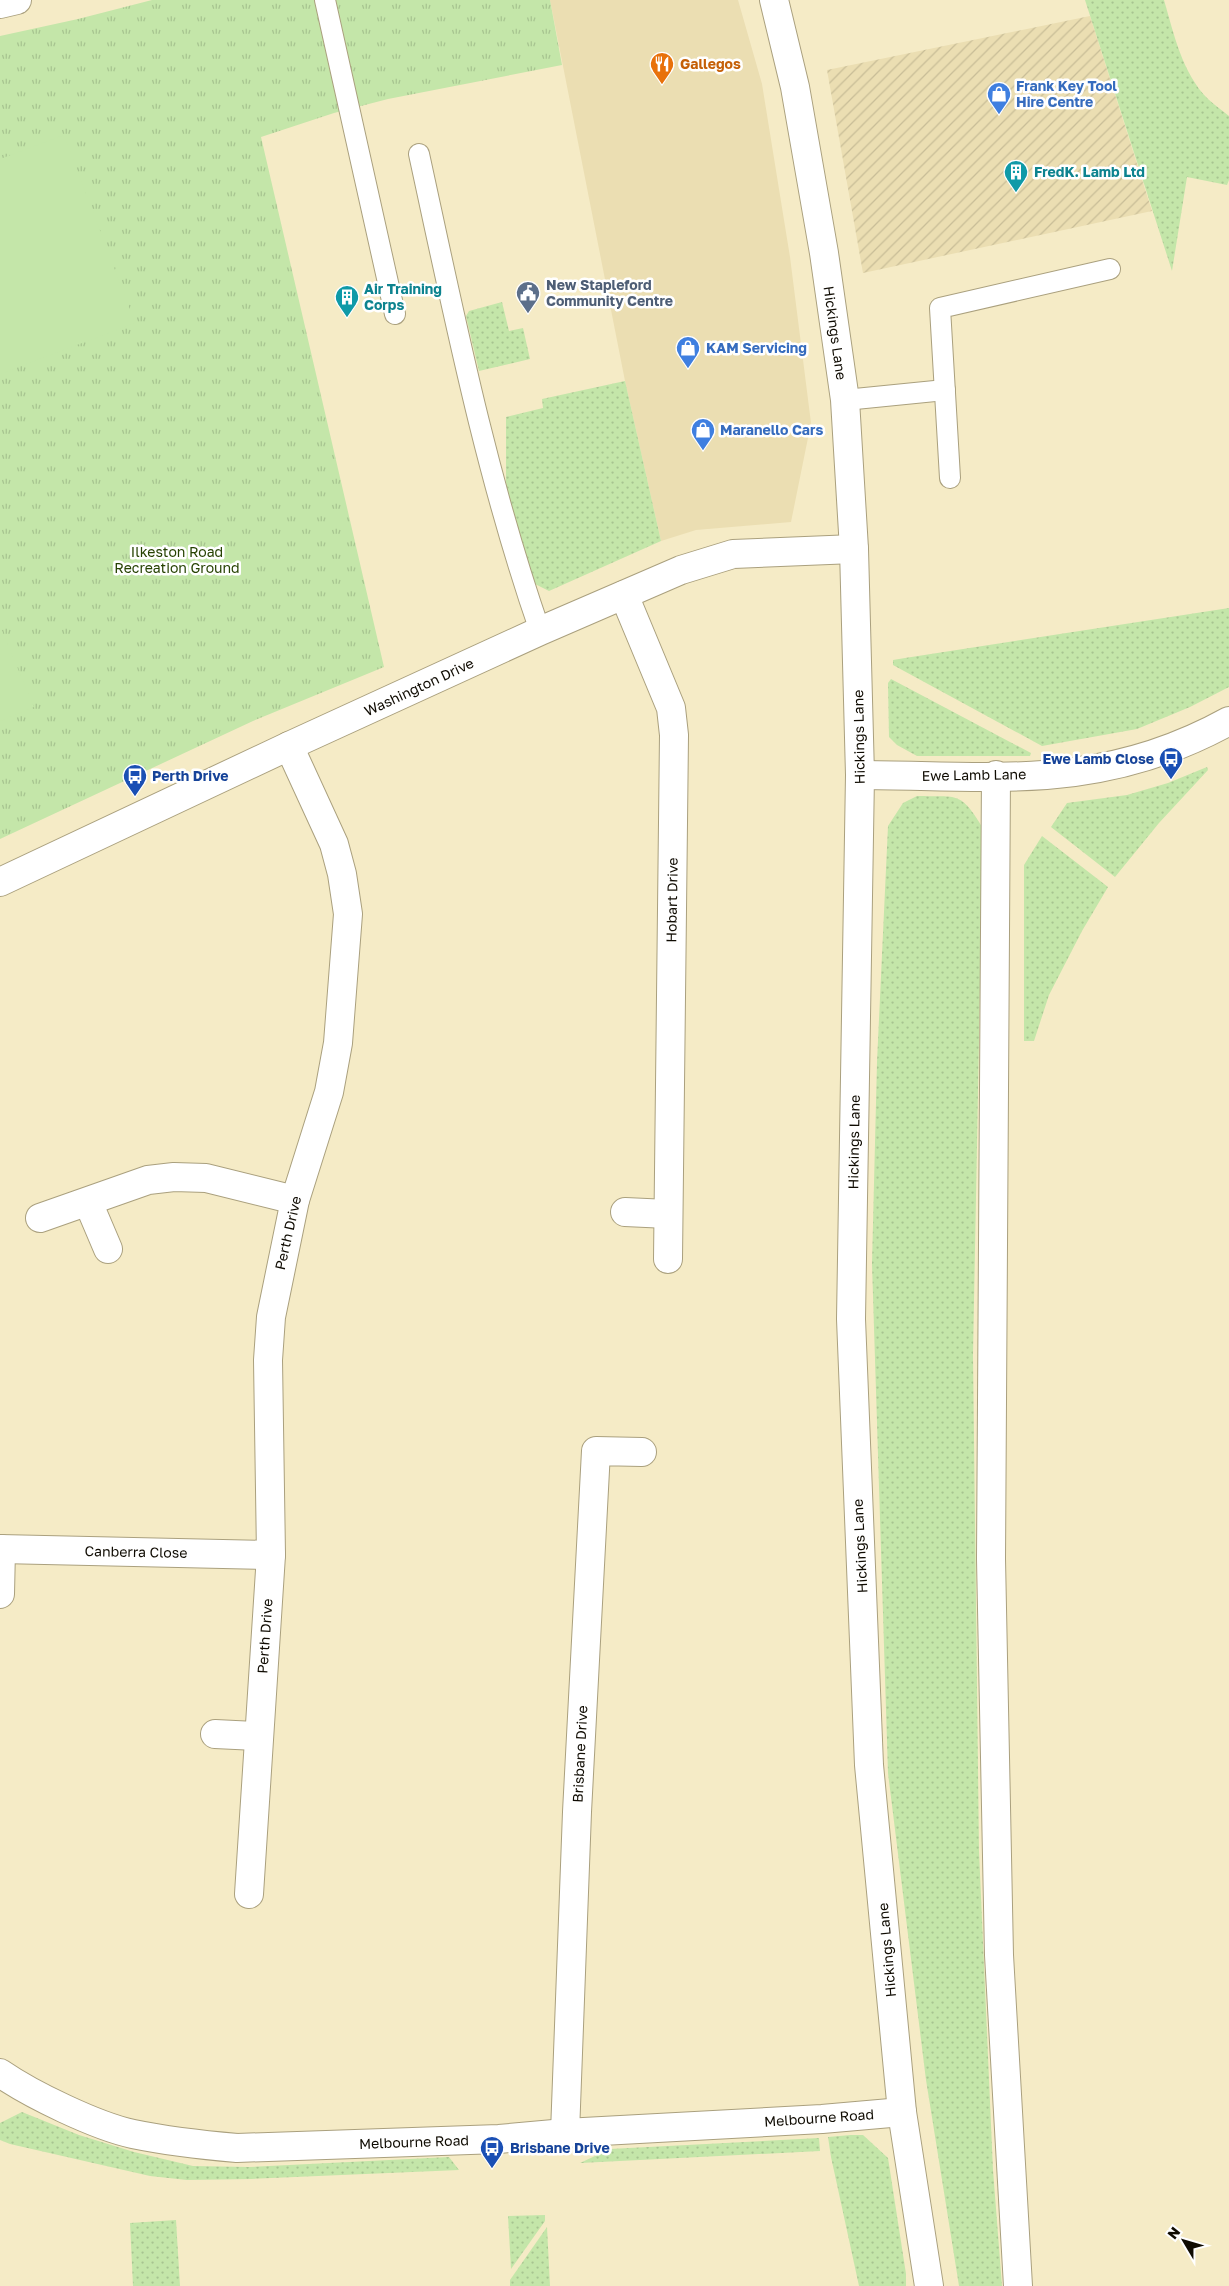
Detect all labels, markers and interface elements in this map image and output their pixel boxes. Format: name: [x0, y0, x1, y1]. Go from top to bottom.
restaurant icon: Gallegos: [649, 51, 675, 85]
place label: Gallegos: [680, 55, 741, 72]
place label: Frank Key Tool Hire Centre: [1016, 77, 1117, 110]
shop icon: Frank Key Tool Hire Centre: [986, 81, 1012, 115]
building icon: FredK. Lamb Ltd: [1003, 159, 1029, 193]
place label: FredK. Lamb Ltd: [1034, 163, 1145, 180]
place label: New Stapleford Community Centre: [546, 276, 673, 309]
place label: Air Training Corps: [364, 280, 442, 313]
public building icon: New Stapleford Community Centre: [515, 280, 541, 314]
building icon: Air Training Corps: [334, 284, 360, 318]
street label: Hickings Lane: [820, 285, 850, 381]
shop icon: KAM Servicing: [675, 335, 701, 369]
place label: KAM Servicing: [706, 339, 807, 356]
shop icon: Maranello Cars: [690, 417, 716, 451]
place label: Maranello Cars: [720, 421, 823, 438]
park label: Ilkeston Road Recreation Ground: [114, 543, 240, 576]
street label: Washington Drive: [361, 654, 476, 719]
street label: Hickings Lane: [849, 690, 868, 784]
bus stop icon: Ewe Lamb Close: [1158, 746, 1184, 780]
place label: Ewe Lamb Close: [1042, 750, 1154, 767]
bus stop icon: Perth Drive: [122, 763, 148, 797]
street label: Ewe Lamb Lane: [922, 765, 1026, 784]
place label: Perth Drive: [152, 767, 229, 784]
street label: Hobart Drive: [662, 857, 681, 943]
street label: Hickings Lane: [844, 1095, 863, 1189]
street label: Perth Drive: [271, 1194, 304, 1271]
street label: Hickings Lane: [849, 1498, 870, 1594]
street label: Canberra Close: [84, 1542, 188, 1561]
street label: Perth Drive: [253, 1598, 276, 1674]
street label: Brisbane Drive: [568, 1705, 591, 1803]
street label: Hickings Lane: [874, 1902, 899, 1998]
street label: Melbourne Road: [763, 2105, 874, 2130]
street label: Melbourne Road: [359, 2131, 469, 2152]
bus stop icon: Brisbane Drive: [479, 2135, 505, 2169]
place label: Brisbane Drive: [510, 2139, 610, 2156]
north arrow: [1159, 2216, 1209, 2266]
text: N: [1163, 2223, 1183, 2242]

